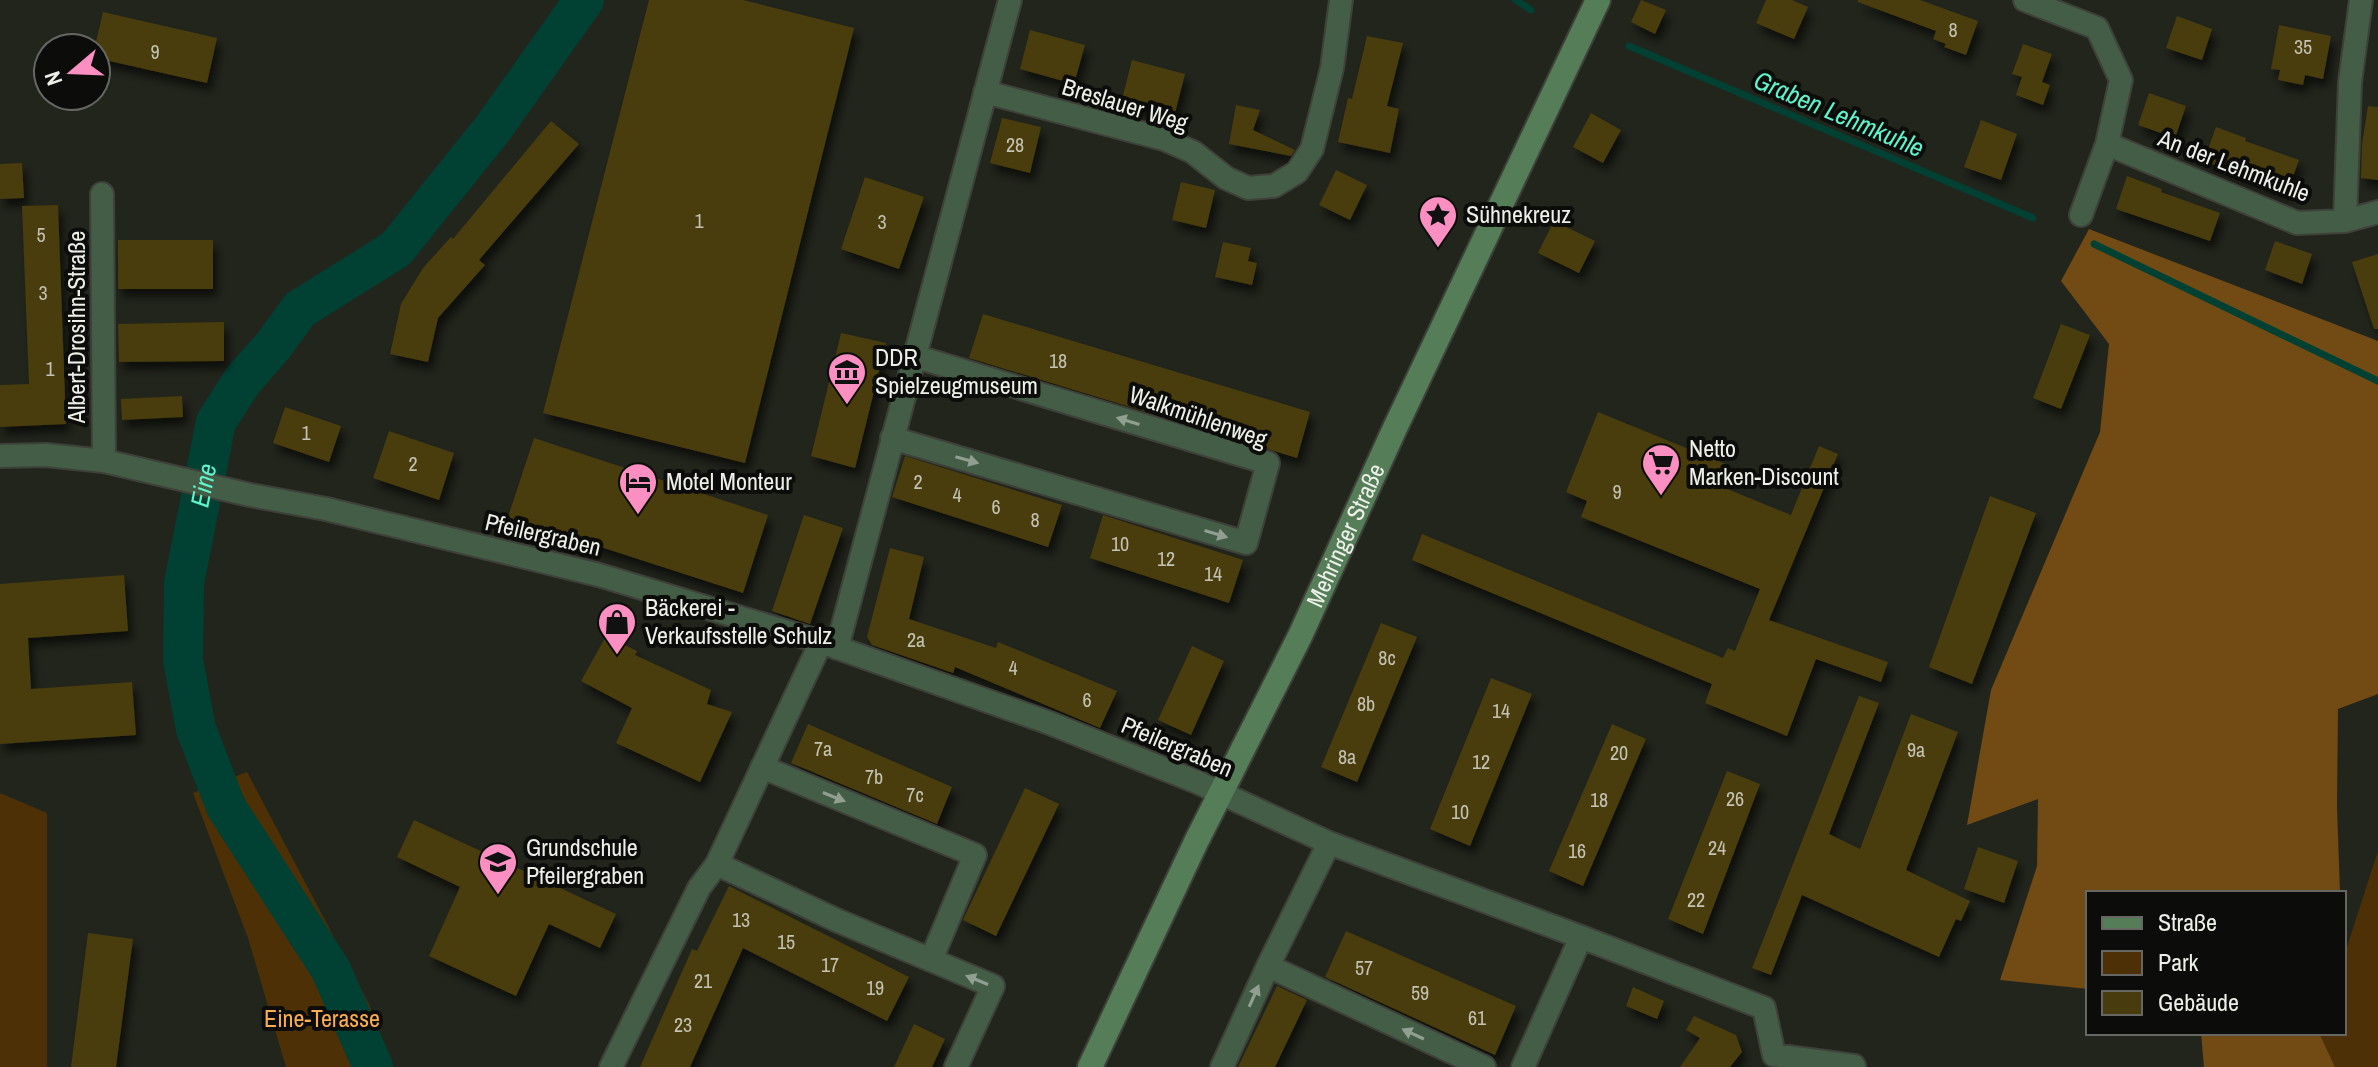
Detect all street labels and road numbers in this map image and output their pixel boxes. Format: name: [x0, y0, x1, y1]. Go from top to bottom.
street label: Breslauer Weg: [1059, 70, 1192, 138]
street label: An der Lehmkuhle: [2153, 121, 2315, 209]
street label: Albert-Drosihn-Straße: [60, 231, 92, 424]
street label: Walkmühlenweg: [1125, 378, 1271, 455]
street label: Mehringer Straße: [1298, 458, 1392, 612]
street label: Pfeilergraben: [482, 505, 604, 563]
street label: Pfeilergraben: [1117, 708, 1238, 784]

